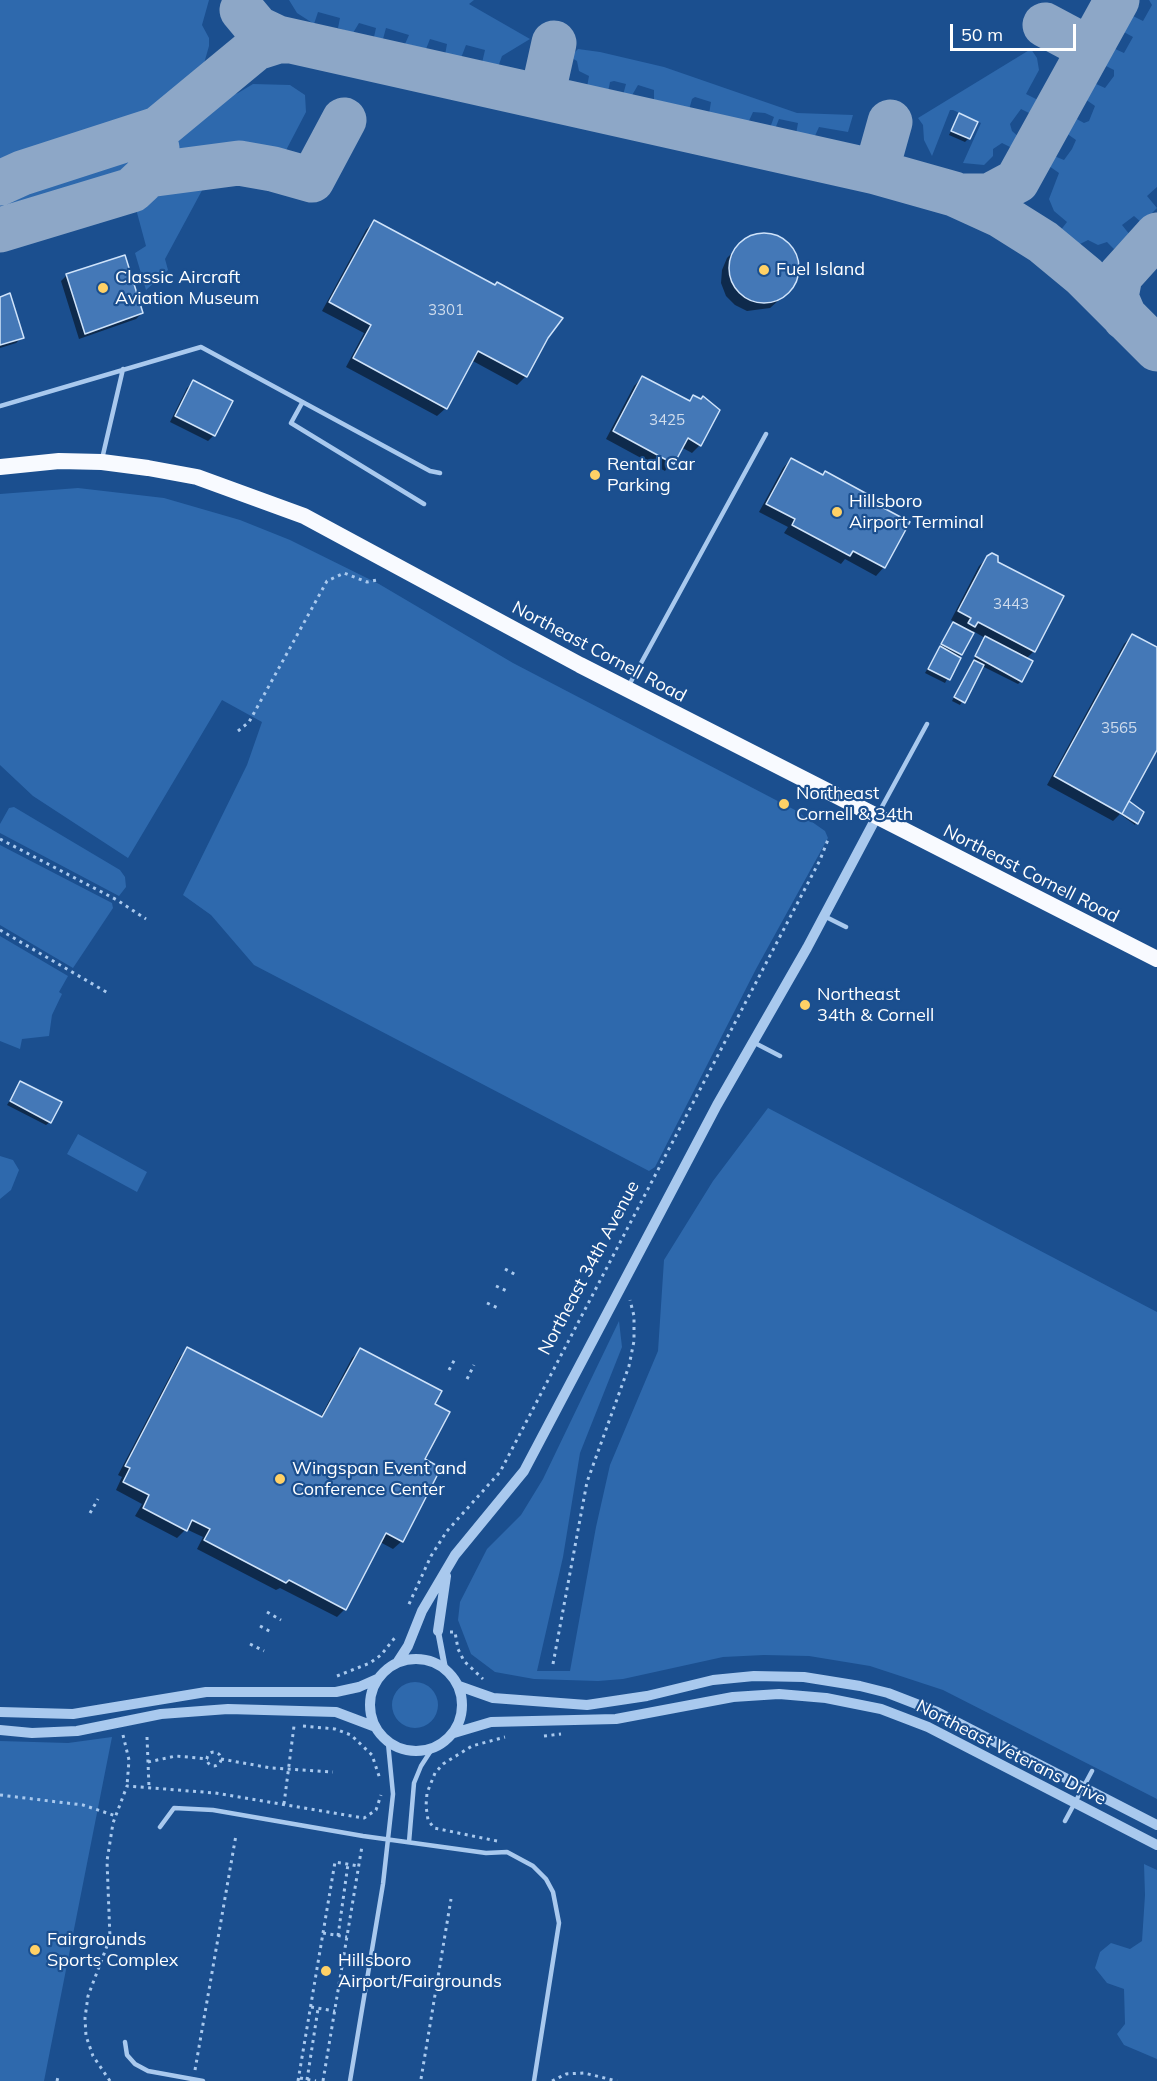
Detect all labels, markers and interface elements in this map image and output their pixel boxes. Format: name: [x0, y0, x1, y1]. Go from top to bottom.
scale bar: [953, 12, 1079, 50]
text: 50 m: [961, 23, 1003, 46]
place label: Fuel Island: [776, 259, 865, 281]
marker: Fuel Island: [757, 263, 771, 277]
place label: Classic Aircraft Aviation Museum: [115, 267, 259, 310]
marker: Classic Aircraft Aviation Museum: [96, 281, 110, 295]
house number: 3301: [428, 301, 464, 319]
house number: 3425: [649, 411, 685, 429]
place label: Rental Car Parking: [607, 454, 695, 496]
marker: Rental Car Parking: [588, 468, 602, 482]
place label: Hillsboro Airport Terminal: [849, 491, 984, 534]
marker: Hillsboro Airport Terminal: [830, 505, 844, 519]
house number: 3443: [993, 595, 1029, 613]
street label: Northeast Cornell Road: [508, 597, 690, 707]
house number: 3565: [1101, 719, 1137, 737]
place label: Northeast Cornell & 34th: [796, 783, 913, 826]
marker: Northeast Cornell & 34th: [777, 797, 791, 811]
street label: Northeast Cornell Road: [940, 820, 1122, 928]
place label: Northeast 34th & Cornell: [817, 984, 934, 1026]
marker: Northeast 34th & Cornell: [798, 998, 812, 1012]
street label: Northeast 34th Avenue: [534, 1177, 644, 1359]
place label: Wingspan Event and Conference Center: [292, 1458, 467, 1500]
marker: Wingspan Event and Conference Center: [273, 1472, 287, 1486]
street label: Northeast Veterans Drive: [912, 1696, 1110, 1810]
place label: Fairgrounds Sports Complex: [47, 1929, 178, 1972]
marker: Fairgrounds Sports Complex: [28, 1943, 42, 1957]
place label: Hillsboro Airport/Fairgrounds: [338, 1950, 502, 1992]
marker: Hillsboro Airport/Fairgrounds: [319, 1964, 333, 1978]

